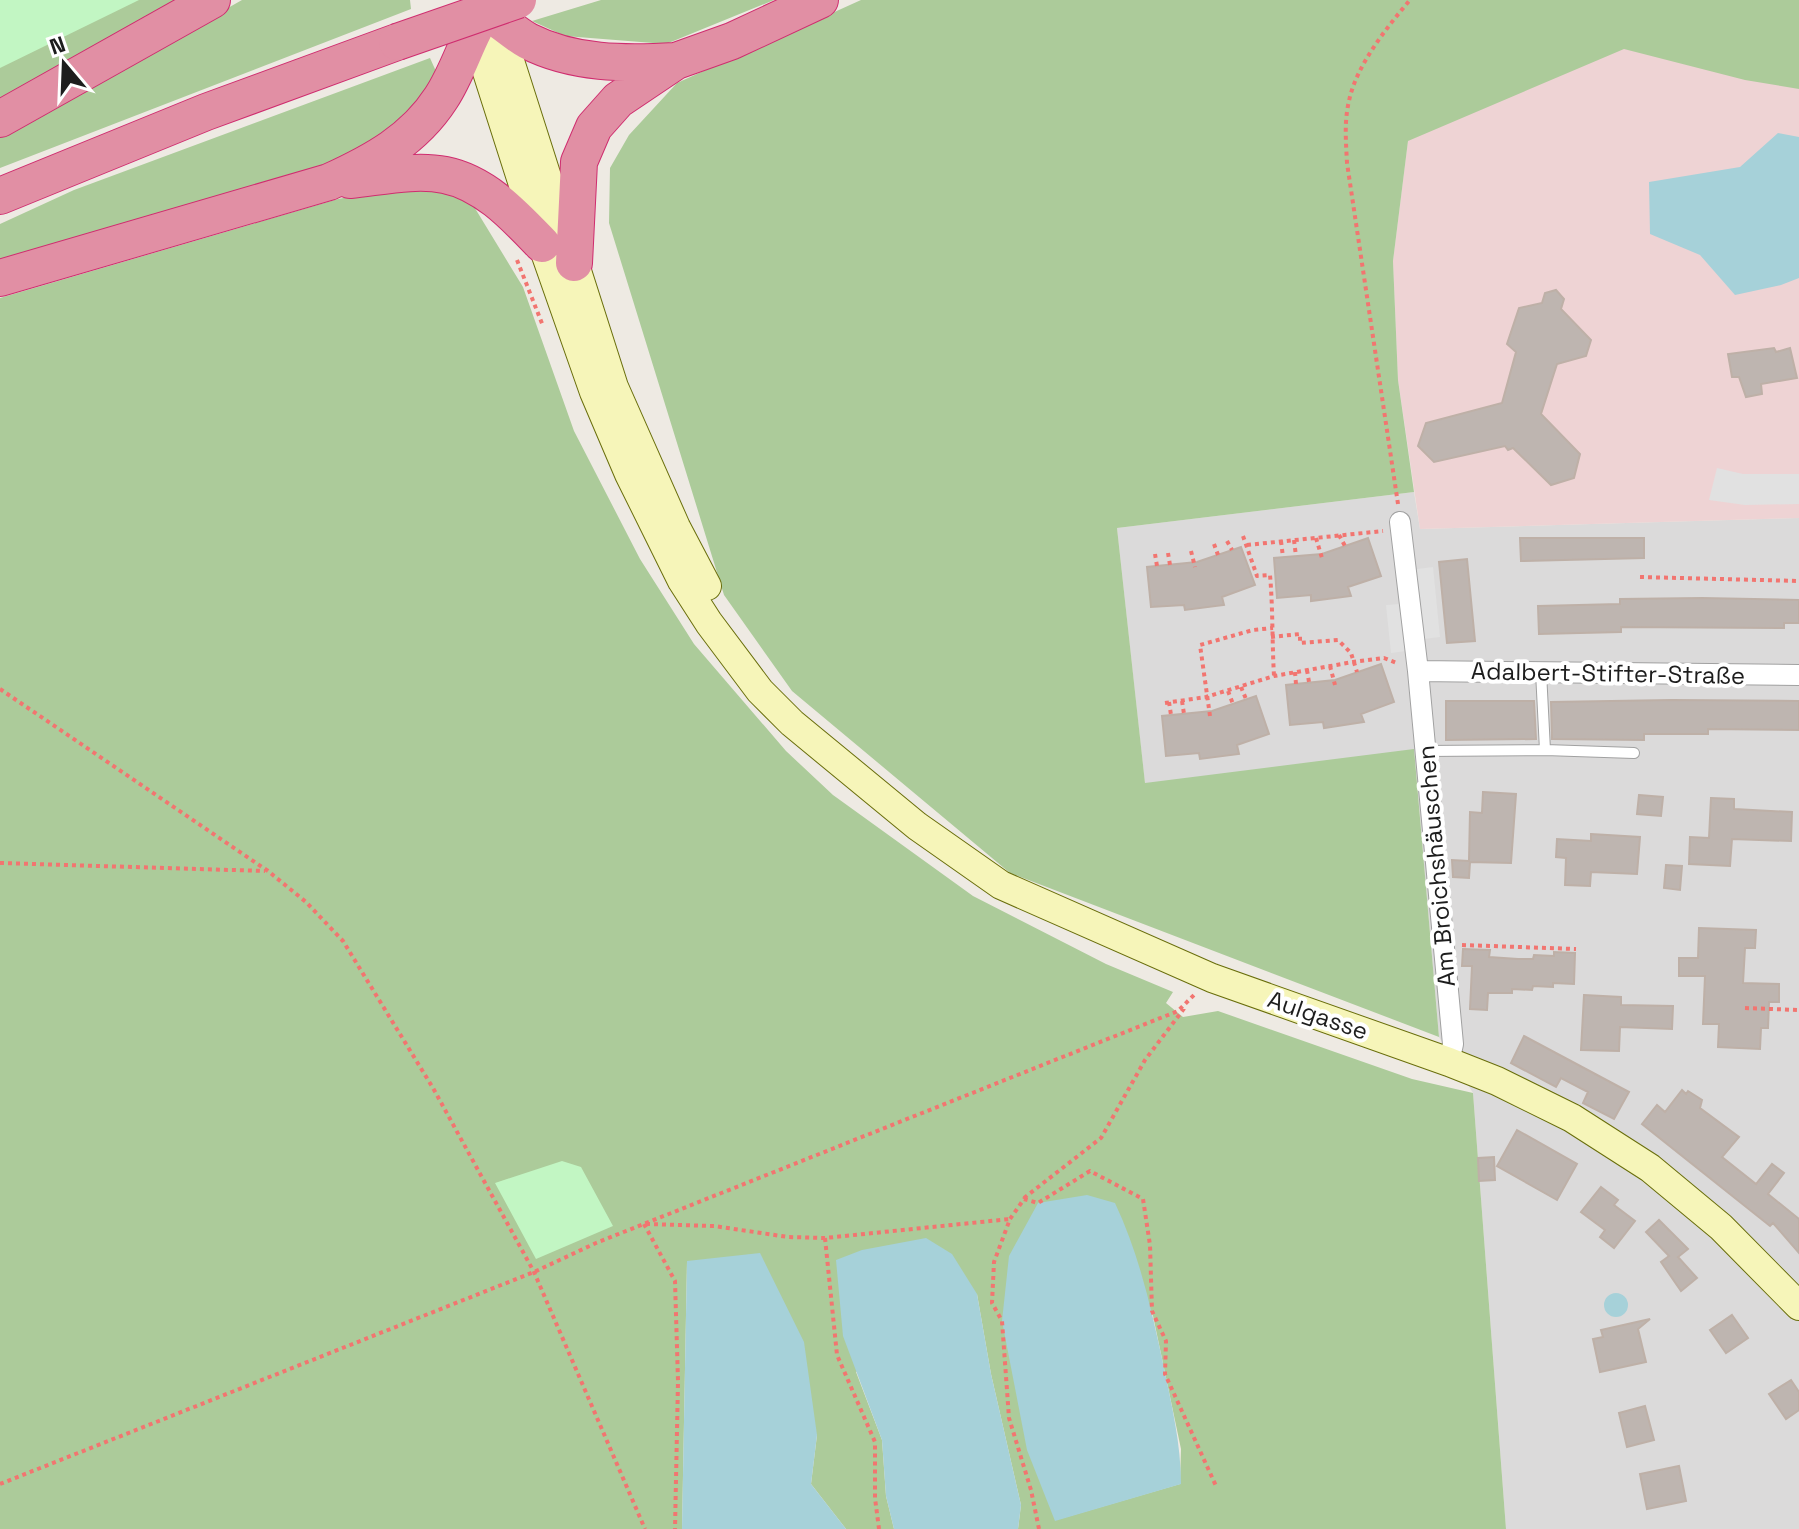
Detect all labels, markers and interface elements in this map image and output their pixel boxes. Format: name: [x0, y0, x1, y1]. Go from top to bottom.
north arrow: [24, 24, 104, 104]
text: N: [46, 29, 69, 61]
street label: Adalbert-Stifter-Straße: [1471, 655, 1745, 691]
street label: Am Broichshäuschen: [1410, 744, 1462, 988]
street label: Aulgasse: [1264, 983, 1372, 1047]

